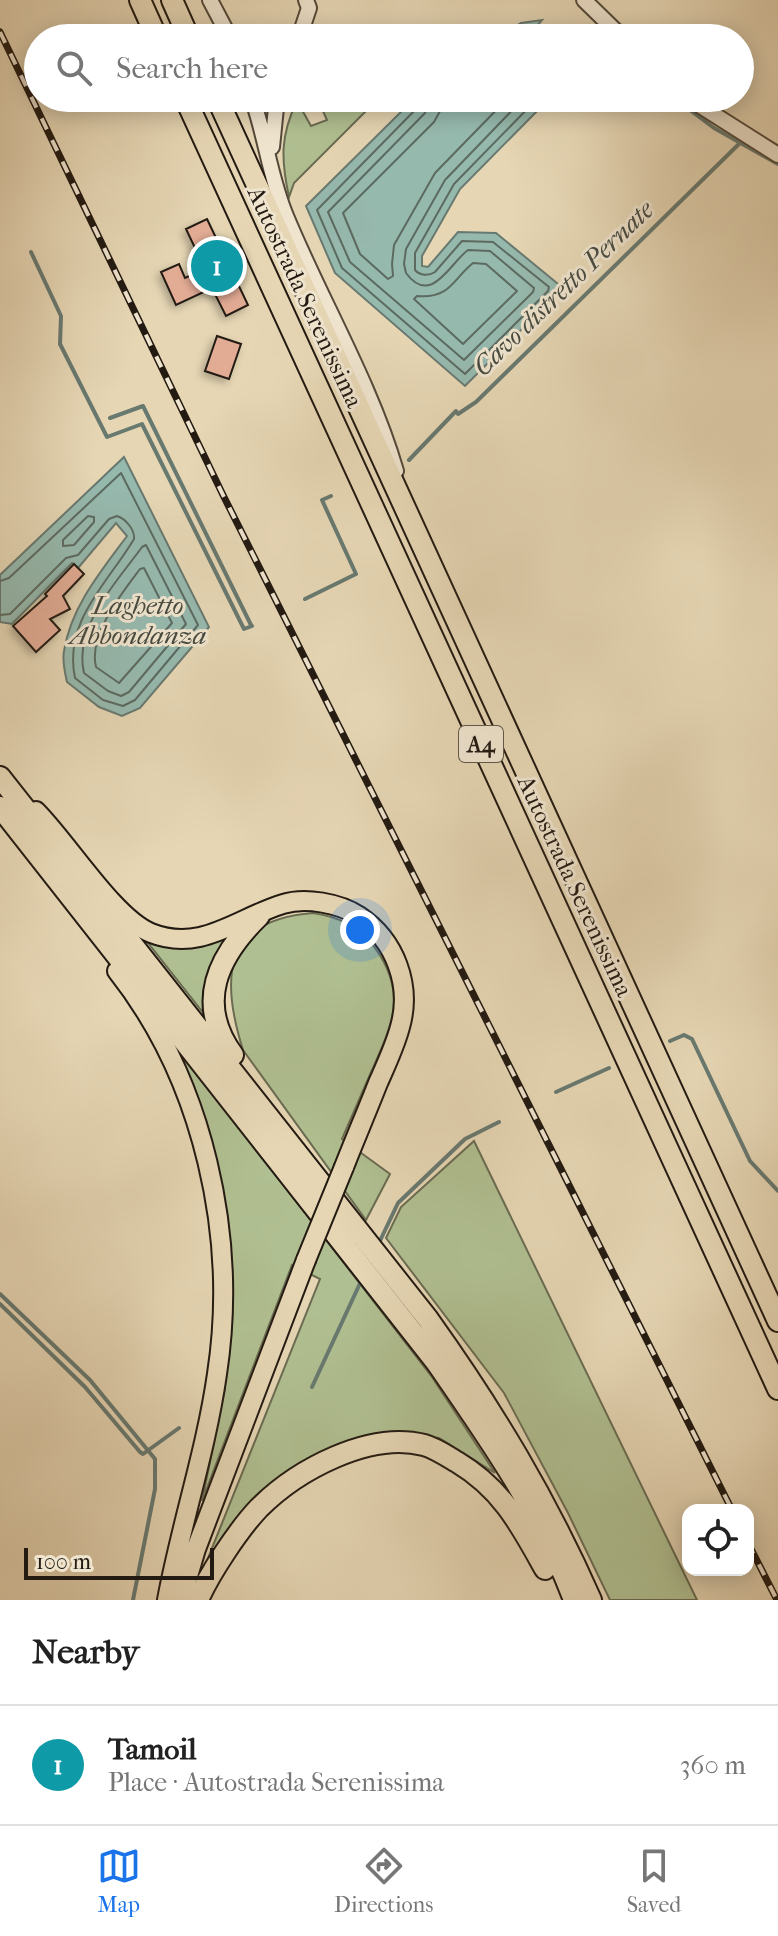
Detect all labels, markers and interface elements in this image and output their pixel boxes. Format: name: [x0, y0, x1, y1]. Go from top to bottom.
search box: [24, 24, 754, 112]
icon: search: [52, 46, 96, 90]
text: Search here: [116, 51, 268, 86]
street label: Autostrada Serenissima: [241, 181, 369, 413]
water label: Cavo distretto Pernate: [467, 193, 661, 382]
pin: 1: [191, 236, 243, 296]
water label: Laghetto Abbondanza: [67, 590, 206, 651]
road number: A4: [459, 726, 503, 762]
street label: Autostrada Serenissima: [511, 770, 639, 1002]
your location: [340, 910, 380, 950]
map controls: [682, 1504, 754, 1576]
button: locate: [682, 1504, 754, 1576]
scale bar: [24, 1544, 214, 1580]
text: 100 m: [36, 1549, 91, 1575]
text: Nearby: [32, 1632, 139, 1672]
text: Tamoil: [108, 1732, 197, 1767]
text: 1: [53, 1750, 63, 1781]
text: 360 m: [680, 1750, 746, 1781]
text: Place · Autostrada Serenissima: [108, 1767, 444, 1798]
tab: Map: [97, 1844, 141, 1918]
tab: Directions: [334, 1844, 433, 1918]
tab: Saved: [627, 1844, 681, 1918]

